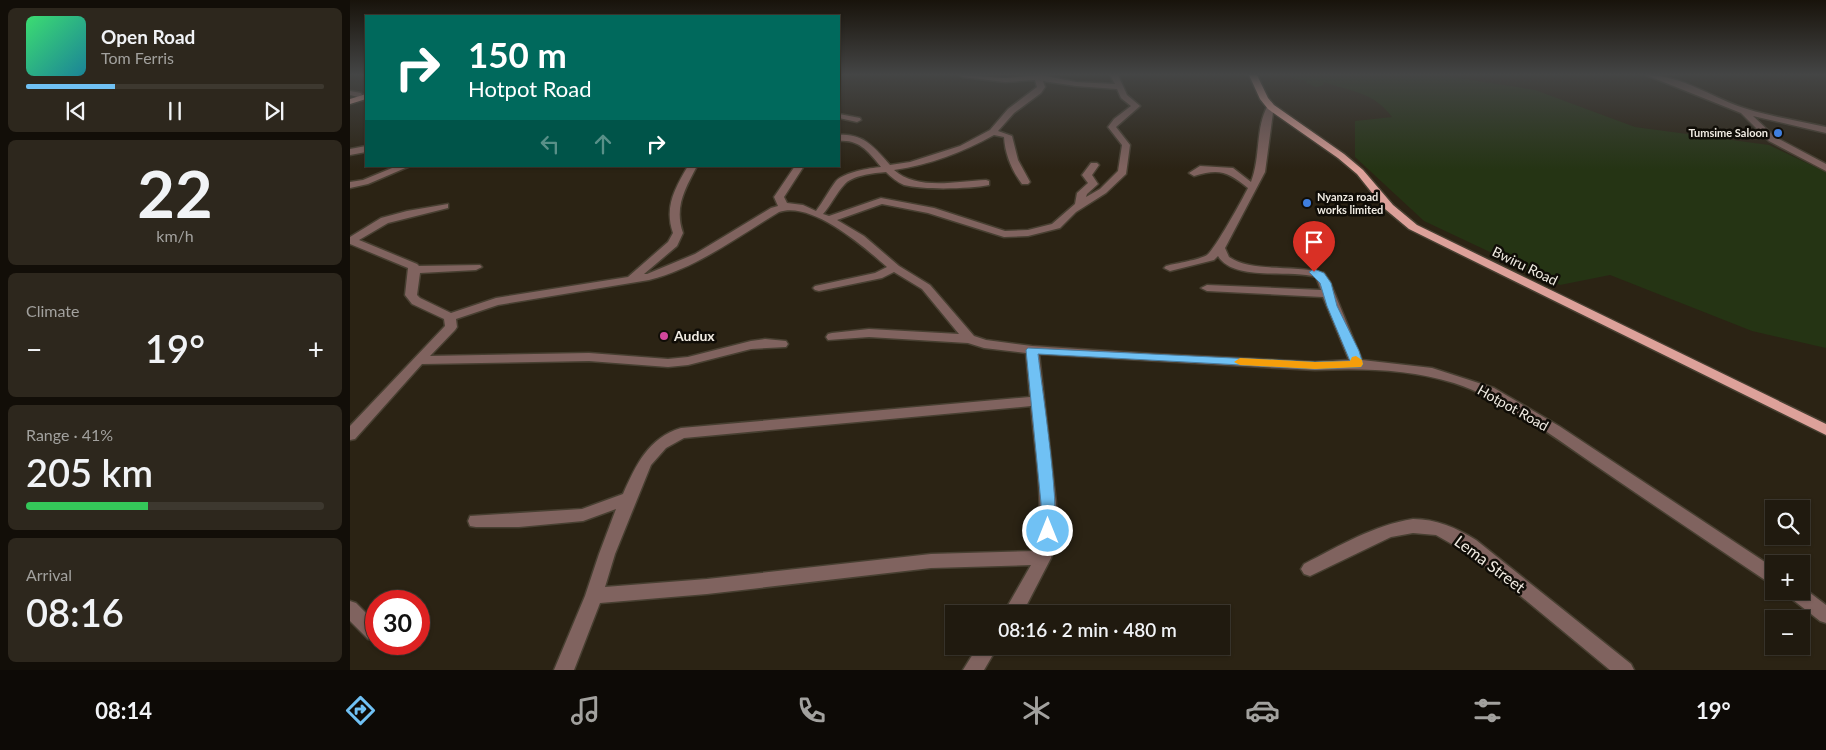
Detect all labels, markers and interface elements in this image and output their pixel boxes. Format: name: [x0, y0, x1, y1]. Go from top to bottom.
text: Open Road: [101, 25, 195, 48]
text: 150 m: [468, 33, 567, 75]
icon: right: [385, 35, 450, 100]
text: Tom Ferris: [101, 48, 174, 67]
text: Hotpot Road: [468, 75, 592, 102]
icon: previous: [62, 97, 90, 125]
icon: pause: [161, 97, 189, 125]
icon: next: [260, 97, 288, 125]
place label: Tumsime Saloon: [1688, 126, 1768, 139]
marker: Tumsime Saloon: [1772, 127, 1784, 139]
icon: left: [536, 130, 564, 158]
icon: ahead: [589, 130, 617, 158]
icon: right: [642, 130, 670, 158]
text: 22: [137, 154, 213, 232]
place label: Nyanza road works limited: [1317, 190, 1383, 216]
marker: Nyanza road works limited: [1301, 197, 1313, 209]
pin: [1293, 221, 1335, 272]
text: km/h: [156, 226, 194, 245]
icon: arrive: [1300, 228, 1328, 256]
street label: Bwiru Road: [1490, 242, 1561, 289]
text: Climate: [26, 301, 79, 320]
text: 19°: [145, 325, 205, 371]
place label: Audux: [673, 327, 715, 344]
marker: Audux: [658, 330, 670, 342]
text: −: [26, 332, 42, 366]
text: +: [308, 332, 324, 366]
street label: Hotpot Road: [1475, 381, 1552, 434]
text: Range · 41%: [26, 425, 113, 444]
text: 205 km: [26, 449, 153, 495]
map controls: [1765, 500, 1810, 655]
button: search: [1765, 500, 1810, 545]
position arrow: [1021, 504, 1073, 556]
street label: Lema Street: [1451, 531, 1530, 596]
button: +: [1765, 555, 1810, 600]
text: Arrival: [26, 565, 72, 584]
text: 08:16: [26, 589, 124, 635]
speed limit sign: 30: [365, 590, 430, 655]
button: −: [1765, 610, 1810, 655]
text: 08:16 · 2 min · 480 m: [998, 618, 1177, 641]
icon: directions: [343, 693, 378, 728]
icon: music: [568, 693, 603, 728]
icon: phone: [794, 693, 829, 728]
icon: climate: [1019, 693, 1054, 728]
icon: car: [1245, 693, 1280, 728]
icon: filters: [1470, 693, 1505, 728]
text: 08:14: [95, 697, 152, 724]
text: 19°: [1696, 697, 1731, 724]

